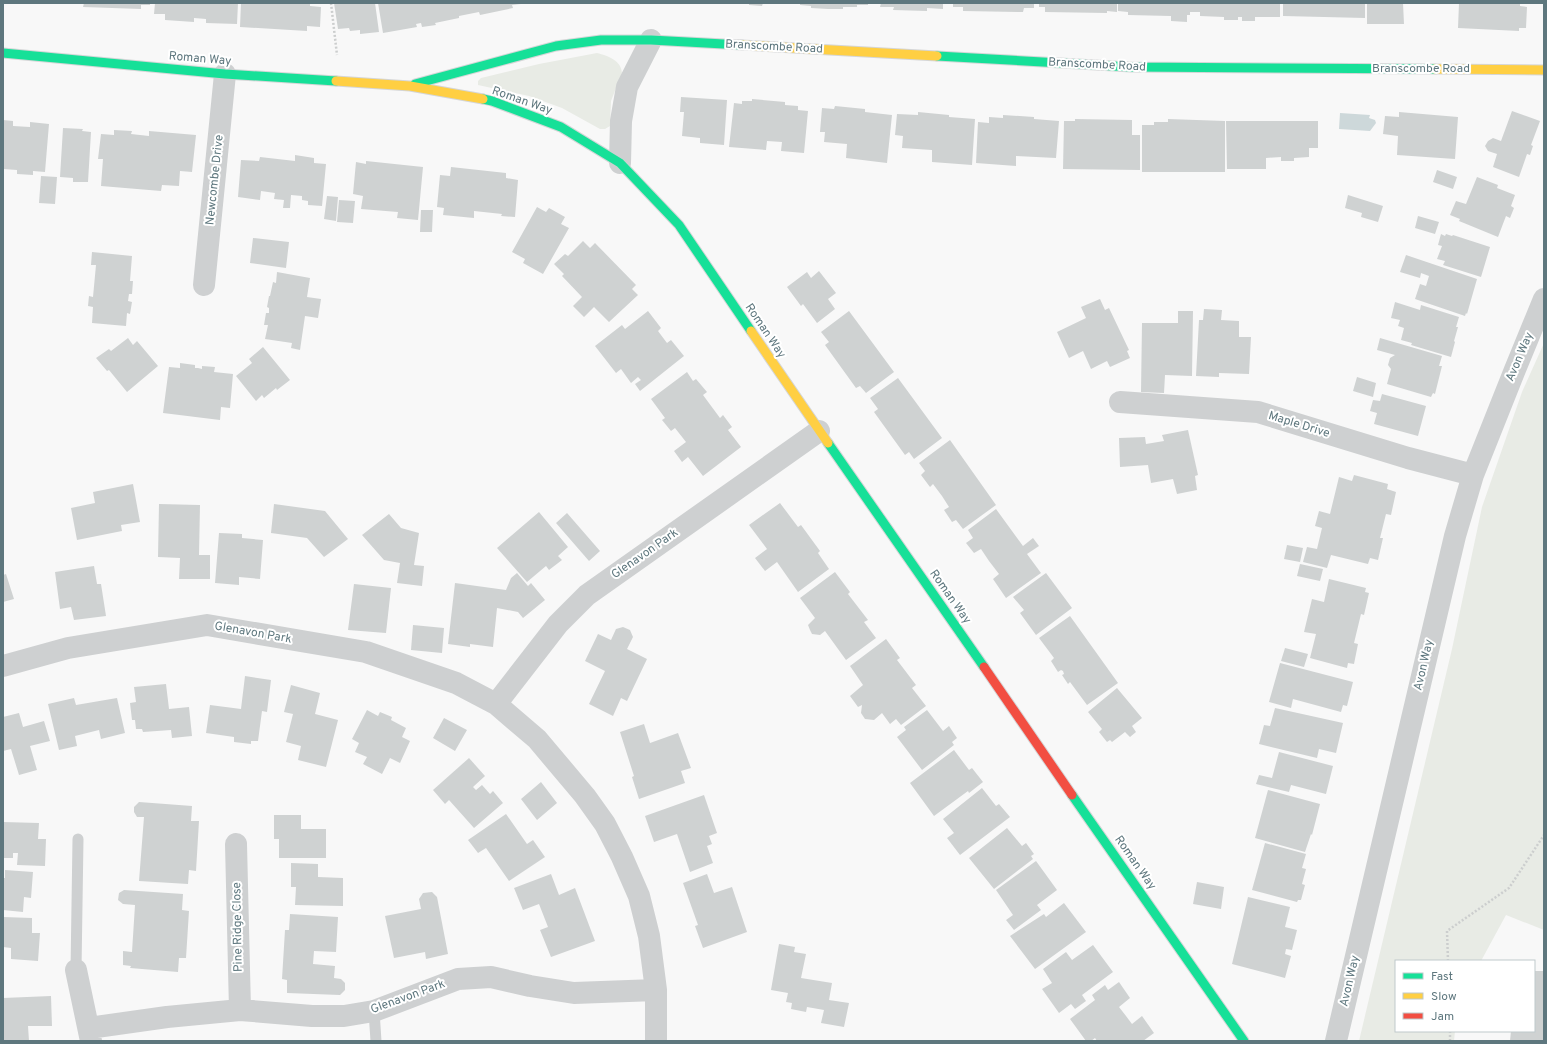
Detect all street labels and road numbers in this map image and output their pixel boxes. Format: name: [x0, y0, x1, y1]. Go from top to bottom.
street label: Branscombe Road: [725, 36, 823, 58]
street label: Roman Way: [168, 48, 232, 70]
street label: Branscombe Road: [1048, 54, 1146, 76]
street label: Branscombe Road: [1372, 61, 1470, 77]
street label: Roman Way: [490, 83, 554, 119]
street label: Newcombe Drive: [202, 134, 228, 226]
street label: Roman Way: [741, 301, 789, 361]
street label: Avon Way: [1502, 330, 1538, 384]
street label: Maple Drive: [1266, 408, 1332, 442]
street label: Glenavon Park: [608, 525, 682, 583]
street label: Roman Way: [925, 567, 975, 627]
street label: Glenavon Park: [213, 618, 293, 648]
street label: Avon Way: [1410, 638, 1438, 692]
street label: Roman Way: [1110, 833, 1160, 893]
street label: Pine Ridge Close: [229, 882, 247, 972]
street label: Avon Way: [1336, 954, 1364, 1008]
street label: Glenavon Park: [369, 976, 447, 1018]

